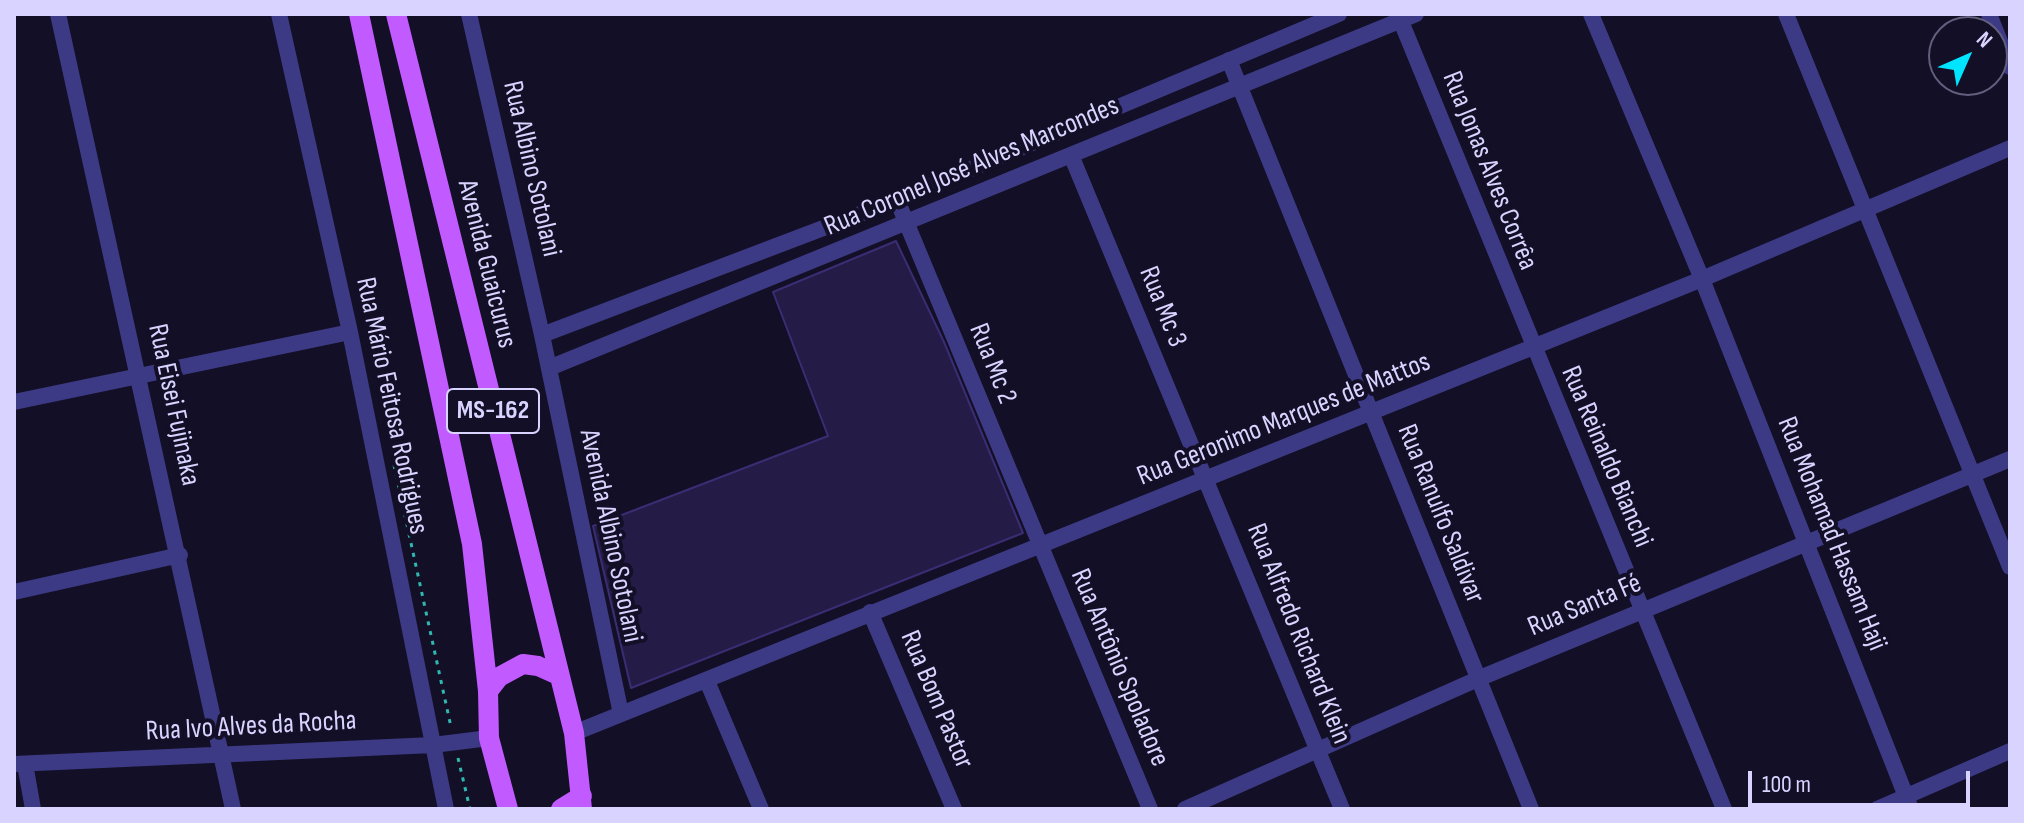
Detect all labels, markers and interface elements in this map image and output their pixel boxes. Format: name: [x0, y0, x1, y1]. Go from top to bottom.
north arrow: [1928, 16, 2008, 96]
text: N: [1970, 26, 1998, 54]
street label: Rua Jonas Alves Corrêa: [1434, 67, 1544, 275]
street label: Rua Albino Sotolani: [494, 78, 568, 260]
street label: Rua Coronel José Alves Marcondes: [820, 90, 1124, 244]
street label: Avenida Guaicurus: [449, 176, 523, 352]
street label: Rua Mc 3: [1131, 262, 1193, 352]
street label: Rua Mário Feitosa Rodrigues: [347, 275, 435, 537]
street label: Rua Mc 2: [961, 319, 1023, 409]
street label: Rua Eisei Fujinaka: [139, 321, 207, 489]
street label: Rua Geronimo Marques de Mattos: [1133, 346, 1435, 494]
street label: Rua Reinaldo Bianchi: [1553, 361, 1659, 553]
road number: MS-162: [447, 389, 539, 433]
street label: Rua Mohamad Hassam Haji: [1769, 412, 1893, 656]
street label: Rua Ranulfo Saldivar: [1389, 420, 1491, 608]
street label: Avenida Albino Sotolani: [571, 426, 649, 646]
street label: Rua Alfredo Richard Klein: [1239, 519, 1357, 749]
street label: Rua Antônio Spoladore: [1062, 564, 1176, 772]
street label: Rua Santa Fé: [1523, 567, 1647, 645]
street label: Rua Bom Pastor: [892, 626, 980, 774]
street label: Rua Ivo Alves da Rocha: [145, 705, 357, 749]
scale bar: [1752, 755, 1974, 805]
text: 100 m: [1762, 770, 1811, 799]

